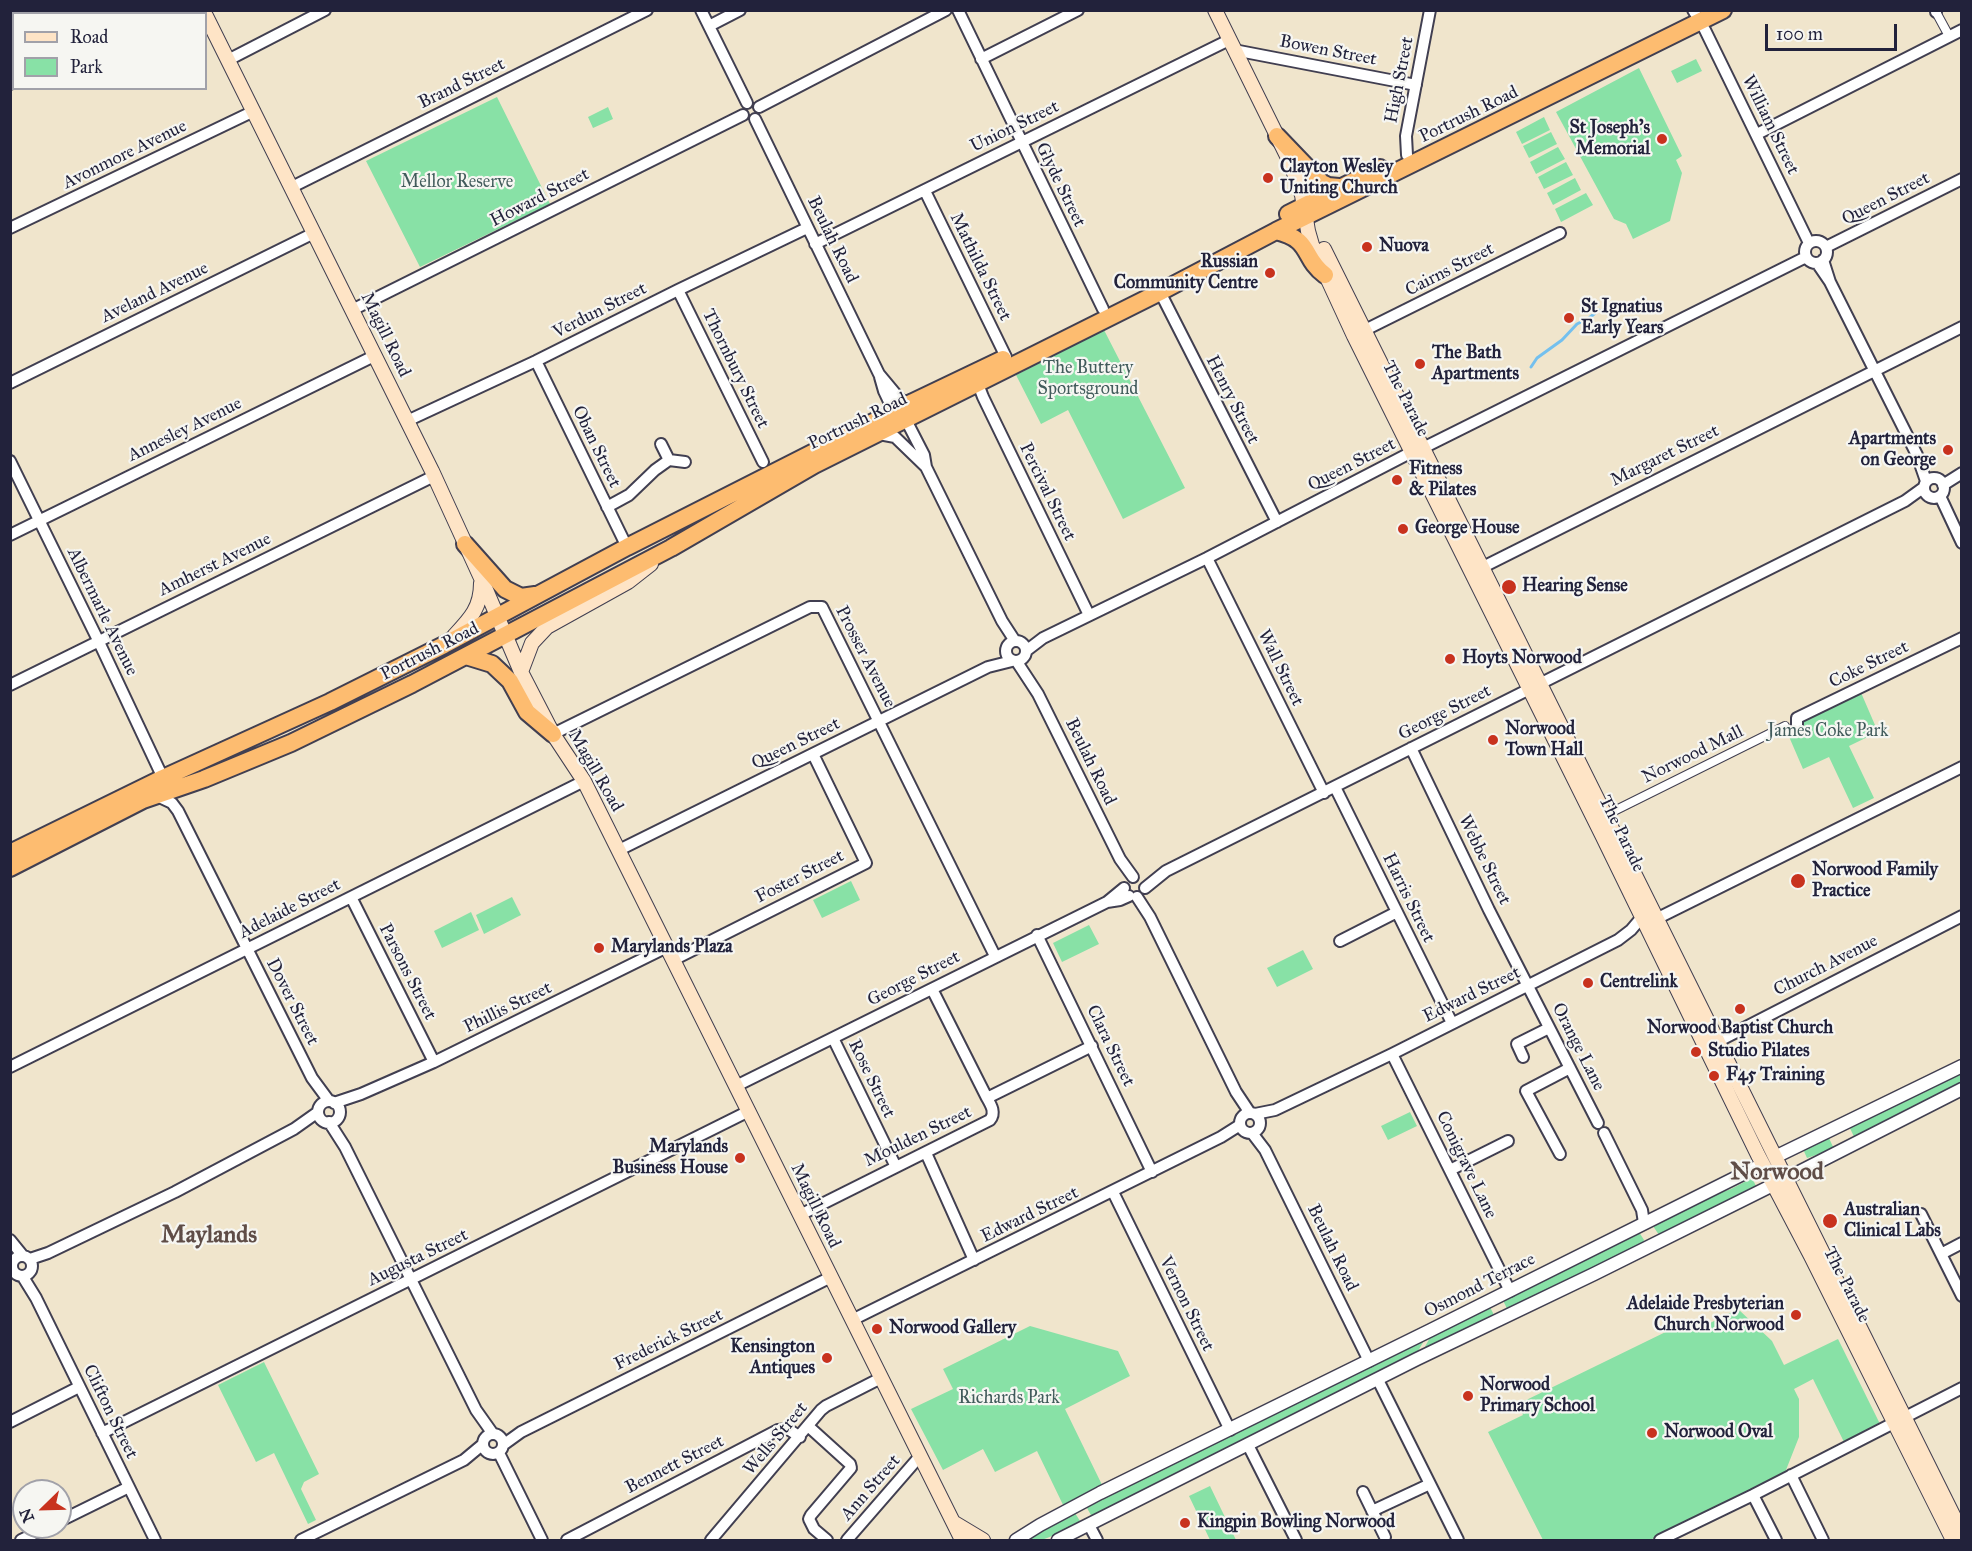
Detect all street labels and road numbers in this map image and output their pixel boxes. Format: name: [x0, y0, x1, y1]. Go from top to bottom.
street label: Bowen Street: [1278, 31, 1378, 71]
street label: High Street: [1381, 35, 1419, 125]
street label: Brand Street: [415, 54, 509, 114]
street label: William Street: [1737, 72, 1803, 178]
street label: Portrush Road: [1416, 82, 1522, 148]
street label: Union Street: [967, 96, 1063, 158]
street label: Avonmore Avenue: [60, 116, 190, 194]
street label: Glyde Street: [1030, 139, 1090, 231]
street label: Howard Street: [487, 164, 593, 232]
street label: Queen Street: [1838, 168, 1934, 230]
street label: Beulah Road: [802, 193, 862, 287]
street label: Mathilda Street: [945, 209, 1015, 325]
street label: Cairns Street: [1402, 238, 1498, 302]
street label: Aveland Avenue: [98, 258, 212, 328]
street label: Verdun Street: [549, 278, 651, 344]
street label: Magill Road: [355, 289, 415, 381]
street label: Thornbury Street: [697, 306, 773, 432]
street label: Henry Street: [1200, 352, 1264, 448]
street label: The Parade: [1377, 358, 1433, 440]
street label: Portrush Road: [805, 389, 911, 455]
street label: Annesley Avenue: [124, 393, 246, 467]
street label: Oban Street: [567, 403, 625, 491]
street label: Margaret Street: [1607, 420, 1723, 492]
street label: Queen Street: [1304, 434, 1400, 496]
street label: Percival Street: [1014, 440, 1080, 544]
street label: Amherst Avenue: [155, 528, 275, 602]
street label: Albermarle Avenue: [62, 545, 142, 679]
street label: Prosser Avenue: [830, 602, 900, 712]
street label: Portrush Road: [377, 618, 483, 686]
street label: Wall Street: [1252, 626, 1308, 710]
street label: Coke Street: [1826, 637, 1912, 693]
street label: George Street: [1395, 680, 1495, 746]
street label: Queen Street: [748, 713, 844, 775]
street label: Beulah Road: [1060, 715, 1120, 809]
street label: Norwood Mall: [1639, 721, 1747, 789]
street label: Magill Road: [563, 726, 627, 816]
street label: The Parade: [1593, 792, 1649, 876]
street label: Webbe Street: [1453, 811, 1515, 909]
street label: Foster Street: [752, 846, 848, 908]
street label: Harris Street: [1377, 850, 1439, 946]
street label: Adelaide Street: [236, 874, 344, 944]
street label: Parsons Street: [374, 920, 440, 1024]
street label: Church Avenue: [1770, 931, 1882, 1001]
street label: George Street: [864, 946, 964, 1012]
street label: Dover Street: [261, 955, 323, 1049]
street label: Edward Street: [1420, 962, 1524, 1028]
street label: Phillis Street: [461, 977, 555, 1039]
street label: Orange Lane: [1547, 999, 1609, 1095]
street label: Clara Street: [1081, 1002, 1139, 1090]
street label: Rose Street: [843, 1036, 899, 1122]
street label: Moulden Street: [861, 1102, 975, 1172]
street label: Conigrave Lane: [1431, 1108, 1501, 1222]
street label: Magill Road: [785, 1160, 845, 1252]
street label: Edward Street: [978, 1182, 1082, 1248]
street label: Beulah Road: [1302, 1201, 1362, 1295]
street label: Augusta Street: [364, 1224, 472, 1292]
street label: The Parade: [1818, 1244, 1874, 1326]
street label: Osmond Terrace: [1421, 1249, 1539, 1323]
street label: Vernon Street: [1154, 1253, 1218, 1355]
street label: Frederick Street: [611, 1304, 727, 1376]
street label: Clifton Street: [78, 1361, 142, 1463]
street label: Wells Street: [739, 1398, 813, 1480]
street label: Bennett Street: [622, 1431, 728, 1499]
street label: Ann Street: [837, 1451, 905, 1525]

